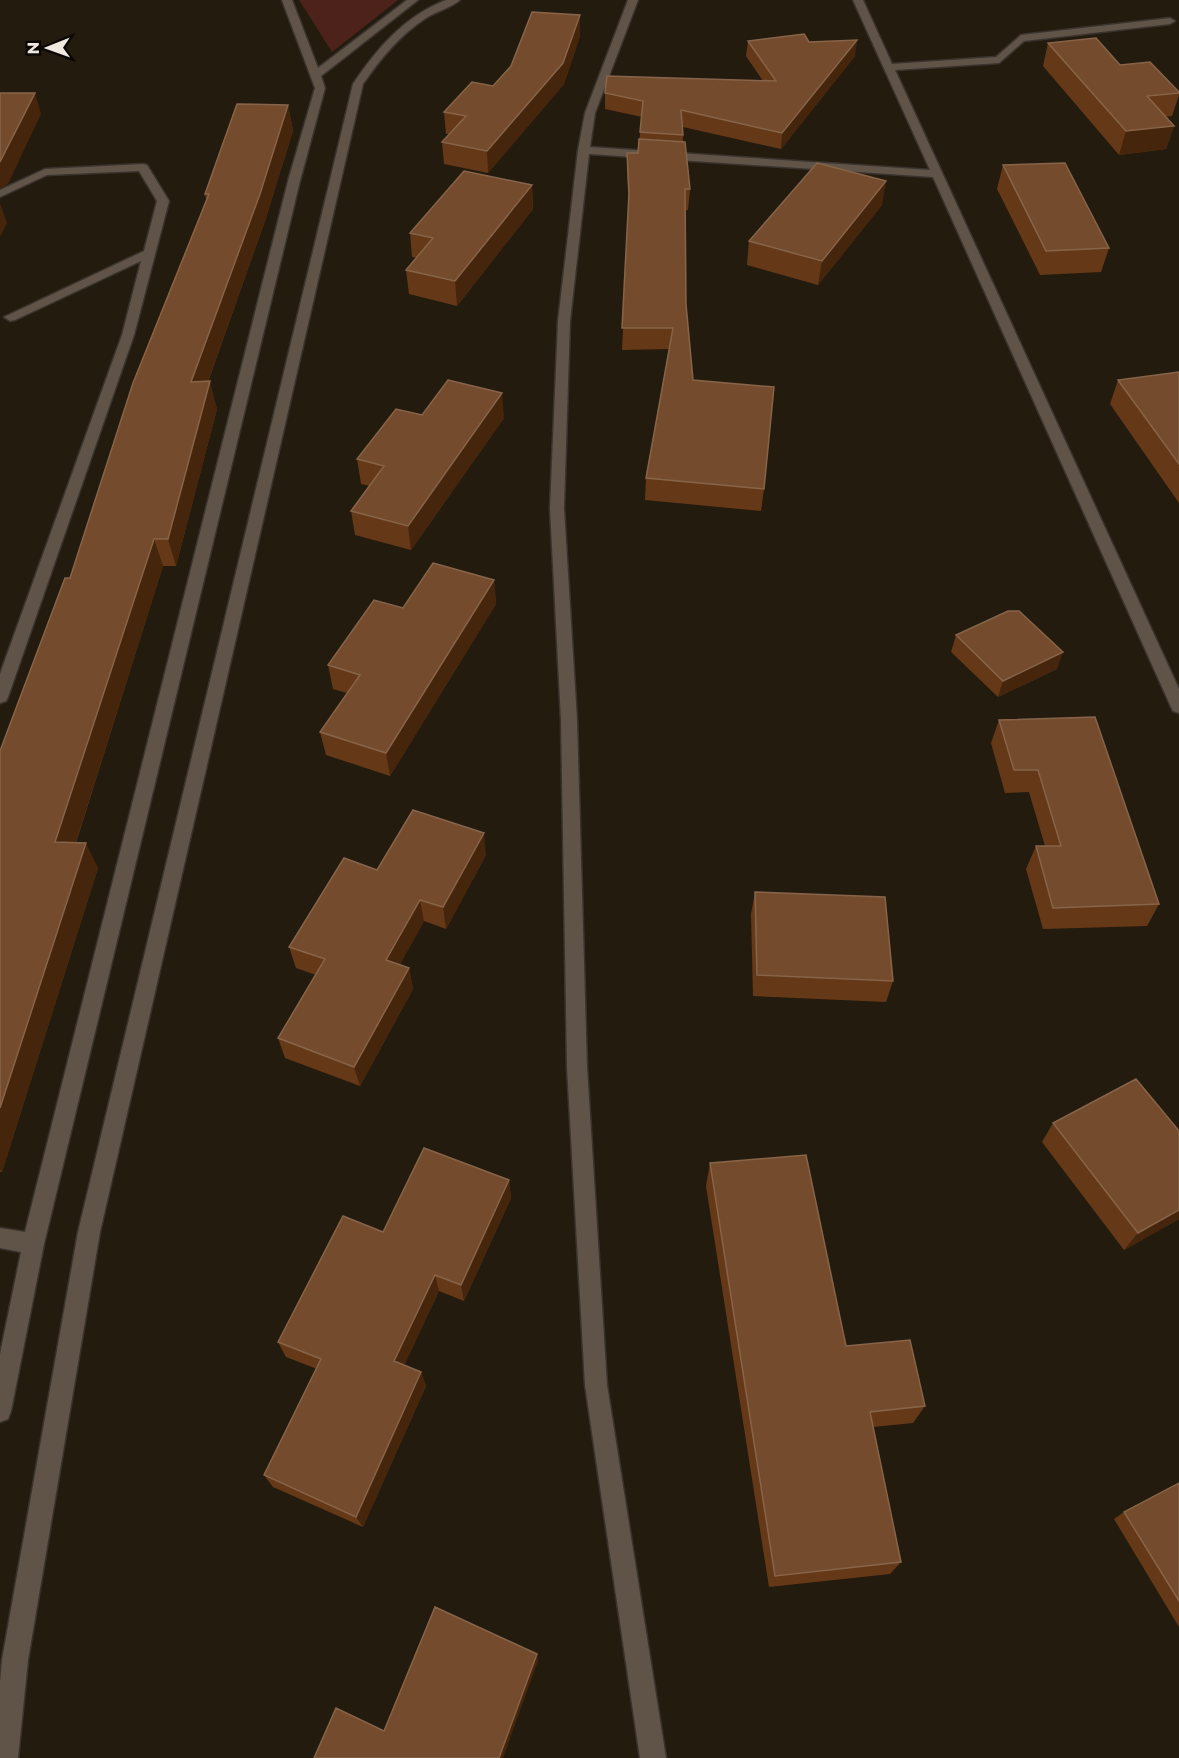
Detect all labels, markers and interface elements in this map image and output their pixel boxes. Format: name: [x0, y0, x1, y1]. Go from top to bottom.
north arrow: [18, 18, 78, 78]
text: N: [24, 42, 43, 55]

